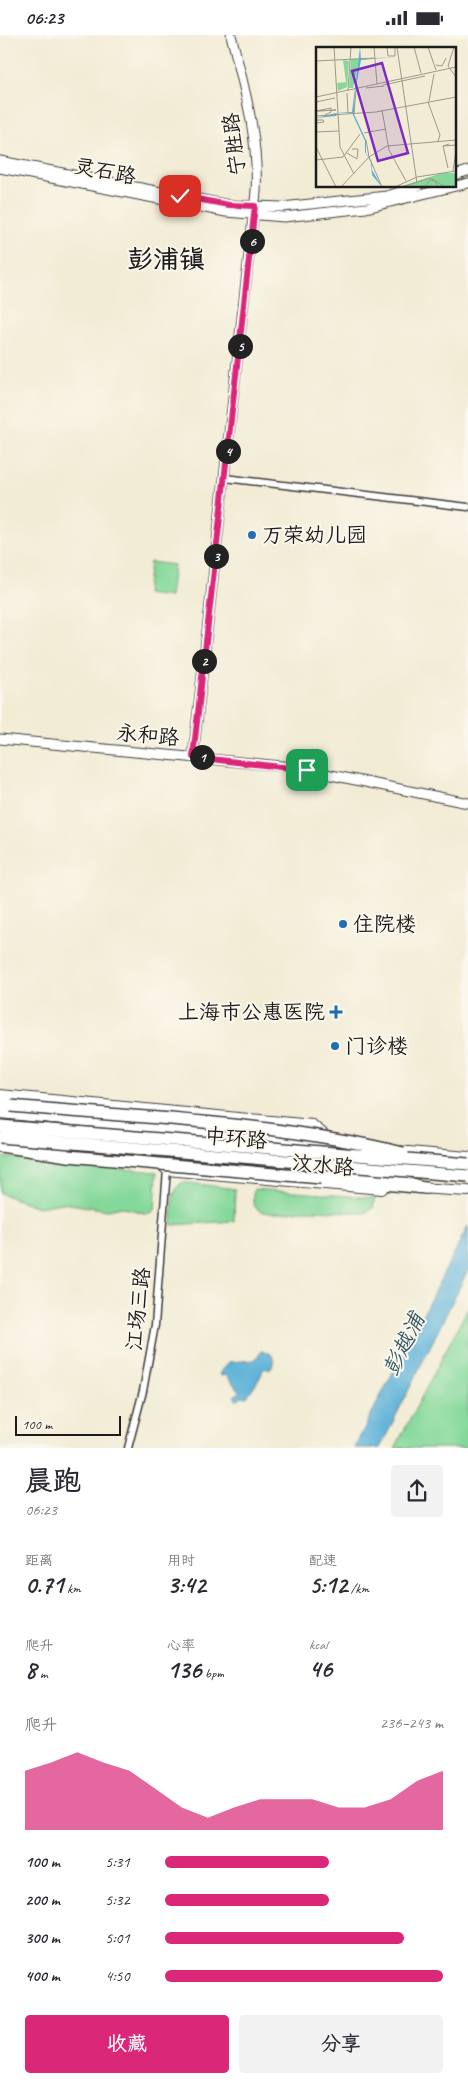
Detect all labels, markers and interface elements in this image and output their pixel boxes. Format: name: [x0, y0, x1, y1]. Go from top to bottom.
text: 06:23: [25, 6, 63, 30]
inset map: [316, 47, 456, 187]
street label: 宁胜路: [217, 111, 251, 177]
street label: 灵石路: [72, 152, 138, 190]
pin: [159, 175, 201, 217]
icon: check: [166, 182, 194, 210]
pin: 6: [240, 229, 264, 253]
text: 6: [249, 233, 256, 250]
district label: 彭浦镇: [127, 243, 205, 276]
pin: 5: [228, 333, 252, 359]
text: 5: [237, 338, 244, 355]
pin: 4: [216, 439, 240, 463]
text: 4: [225, 443, 232, 460]
place label: 万荣幼儿园: [262, 522, 367, 548]
marker: 万荣幼儿园: [246, 529, 258, 541]
pin: 3: [204, 543, 228, 569]
text: 3: [213, 548, 220, 565]
pin: 2: [192, 649, 216, 673]
text: 2: [201, 653, 208, 670]
street label: 永和路: [115, 719, 181, 751]
pin: 1: [190, 745, 214, 769]
text: 1: [199, 749, 206, 766]
pin: [286, 749, 328, 791]
icon: arrive: [293, 756, 321, 784]
place label: 住院楼: [353, 911, 416, 937]
marker: 住院楼: [337, 918, 349, 930]
place label: 上海市公惠医院: [178, 999, 325, 1025]
marker: 上海市公惠医院: [329, 1005, 343, 1019]
place label: 门诊楼: [345, 1033, 408, 1059]
marker: 门诊楼: [329, 1040, 341, 1052]
street label: 中环路: [203, 1122, 269, 1154]
street label: 汶水路: [290, 1149, 356, 1181]
street label: 江场三路: [121, 1266, 155, 1352]
water label: 彭越浦: [377, 1306, 432, 1380]
scale bar: [15, 1413, 121, 1436]
text: 100 m: [22, 1416, 52, 1433]
text: 晨跑: [25, 1463, 81, 1498]
button: share: [391, 1465, 443, 1517]
text: 06:23: [25, 1500, 57, 1520]
text: 距离: [25, 1552, 53, 1569]
text: 用时: [167, 1552, 195, 1569]
text: 配速: [309, 1552, 337, 1569]
text: 0.71: [25, 1569, 64, 1601]
text: 3:42: [167, 1569, 206, 1601]
text: 5:12: [309, 1569, 347, 1601]
text: km: [64, 1580, 81, 1597]
text: /km: [347, 1580, 369, 1597]
text: kcal: [309, 1636, 328, 1653]
text: 爬升: [25, 1637, 53, 1654]
text: 心率: [167, 1637, 195, 1654]
text: 46: [309, 1653, 332, 1685]
text: 8: [25, 1654, 36, 1686]
text: 136: [167, 1654, 201, 1686]
text: m: [36, 1665, 48, 1682]
text: bpm: [201, 1665, 224, 1682]
text: 236–243 m: [380, 1713, 443, 1733]
text: 爬升: [25, 1715, 57, 1735]
text: 100 m: [25, 1852, 60, 1872]
text: 5:31: [105, 1852, 130, 1872]
text: 200 m: [25, 1890, 60, 1910]
text: 5:32: [105, 1890, 130, 1910]
text: 300 m: [25, 1928, 60, 1948]
text: 5:01: [105, 1928, 130, 1948]
text: 400 m: [25, 1966, 60, 1986]
text: 4:50: [105, 1966, 130, 1986]
button: 收藏: [25, 2015, 229, 2073]
button: 分享: [239, 2015, 443, 2073]

